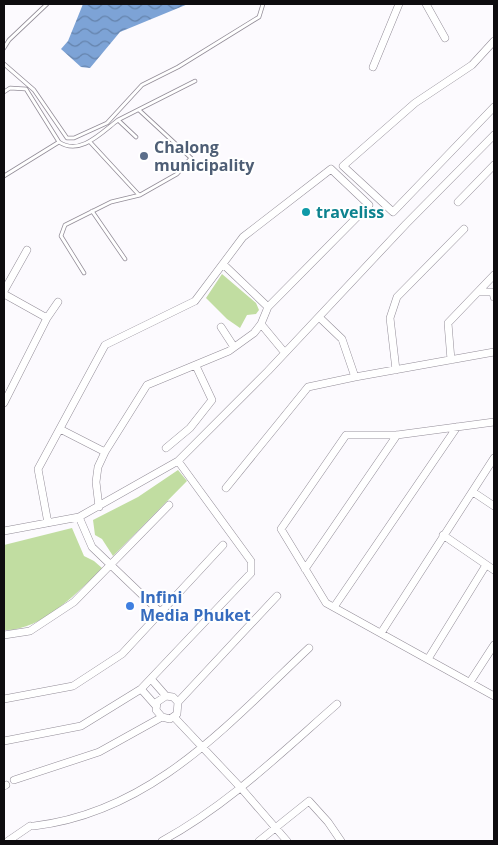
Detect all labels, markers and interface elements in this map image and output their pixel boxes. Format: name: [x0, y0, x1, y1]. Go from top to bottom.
place label: Chalong municipality: [154, 136, 255, 176]
marker: Chalong municipality: [138, 150, 150, 162]
place label: traveliss: [316, 201, 384, 223]
marker: traveliss: [300, 206, 312, 218]
place label: Infini Media Phuket: [140, 586, 251, 626]
marker: Infini Media Phuket: [124, 600, 136, 612]

